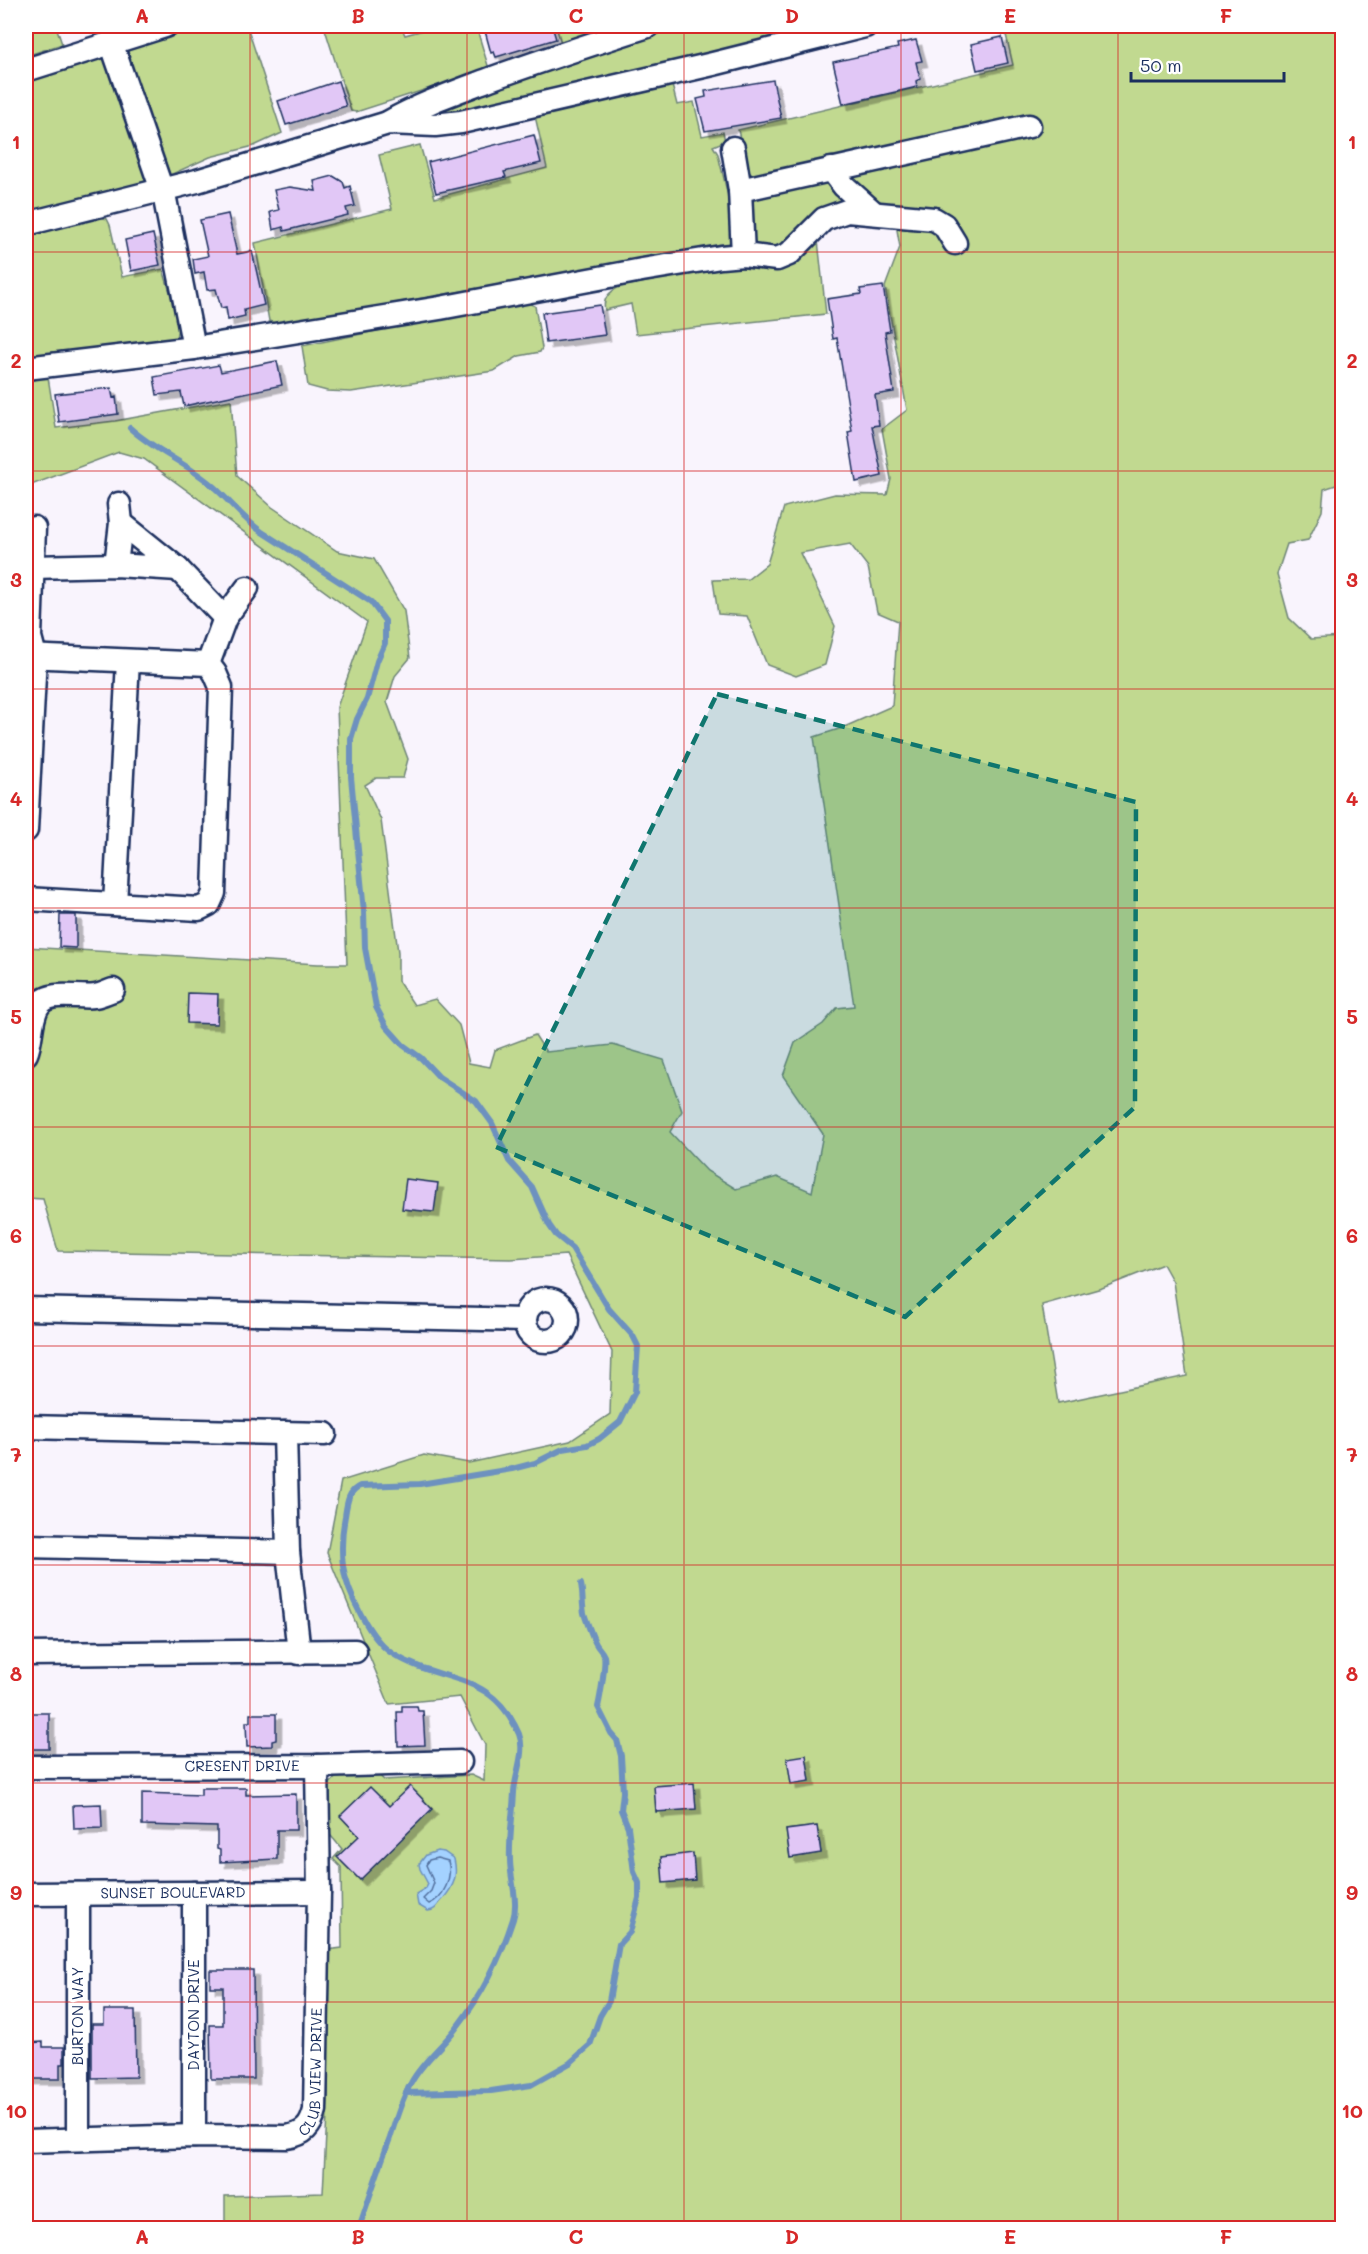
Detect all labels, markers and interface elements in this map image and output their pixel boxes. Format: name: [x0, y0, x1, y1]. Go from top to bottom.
text: A: [135, 2, 149, 28]
text: B: [351, 2, 365, 28]
text: C: [569, 2, 584, 28]
text: D: [785, 2, 799, 28]
text: E: [1004, 2, 1016, 28]
text: F: [1220, 2, 1233, 28]
scale bar: [1131, 45, 1284, 83]
text: 50 m: [1140, 53, 1182, 77]
text: 1: [12, 128, 20, 154]
text: 1: [1348, 128, 1356, 154]
text: 2: [10, 347, 22, 373]
text: 2: [1346, 347, 1358, 373]
text: 3: [10, 566, 22, 592]
text: 3: [1346, 566, 1358, 592]
text: 4: [10, 785, 23, 811]
text: 4: [1346, 785, 1359, 811]
text: 5: [10, 1003, 22, 1029]
text: 5: [1346, 1003, 1358, 1029]
text: 6: [10, 1222, 22, 1248]
text: 6: [1346, 1222, 1358, 1248]
text: 7: [10, 1441, 22, 1467]
text: 7: [1346, 1441, 1358, 1467]
text: 8: [10, 1660, 22, 1686]
text: 8: [1346, 1660, 1358, 1686]
street label: CRESENT DRIVE: [184, 1755, 300, 1775]
text: 9: [10, 1879, 22, 1905]
text: 9: [1346, 1879, 1358, 1905]
street label: SUNSET BOULEVARD: [100, 1882, 246, 1902]
street label: DAYTON DRIVE: [183, 1959, 203, 2071]
street label: BURTON WAY: [67, 1967, 87, 2065]
street label: CLUB VIEW DRIVE: [293, 2007, 326, 2140]
text: 10: [5, 2097, 27, 2123]
text: 10: [1341, 2097, 1363, 2123]
text: A: [135, 2223, 149, 2249]
text: B: [351, 2223, 365, 2249]
text: C: [569, 2223, 584, 2249]
text: D: [785, 2223, 799, 2249]
text: E: [1004, 2223, 1016, 2249]
text: F: [1220, 2223, 1233, 2249]

